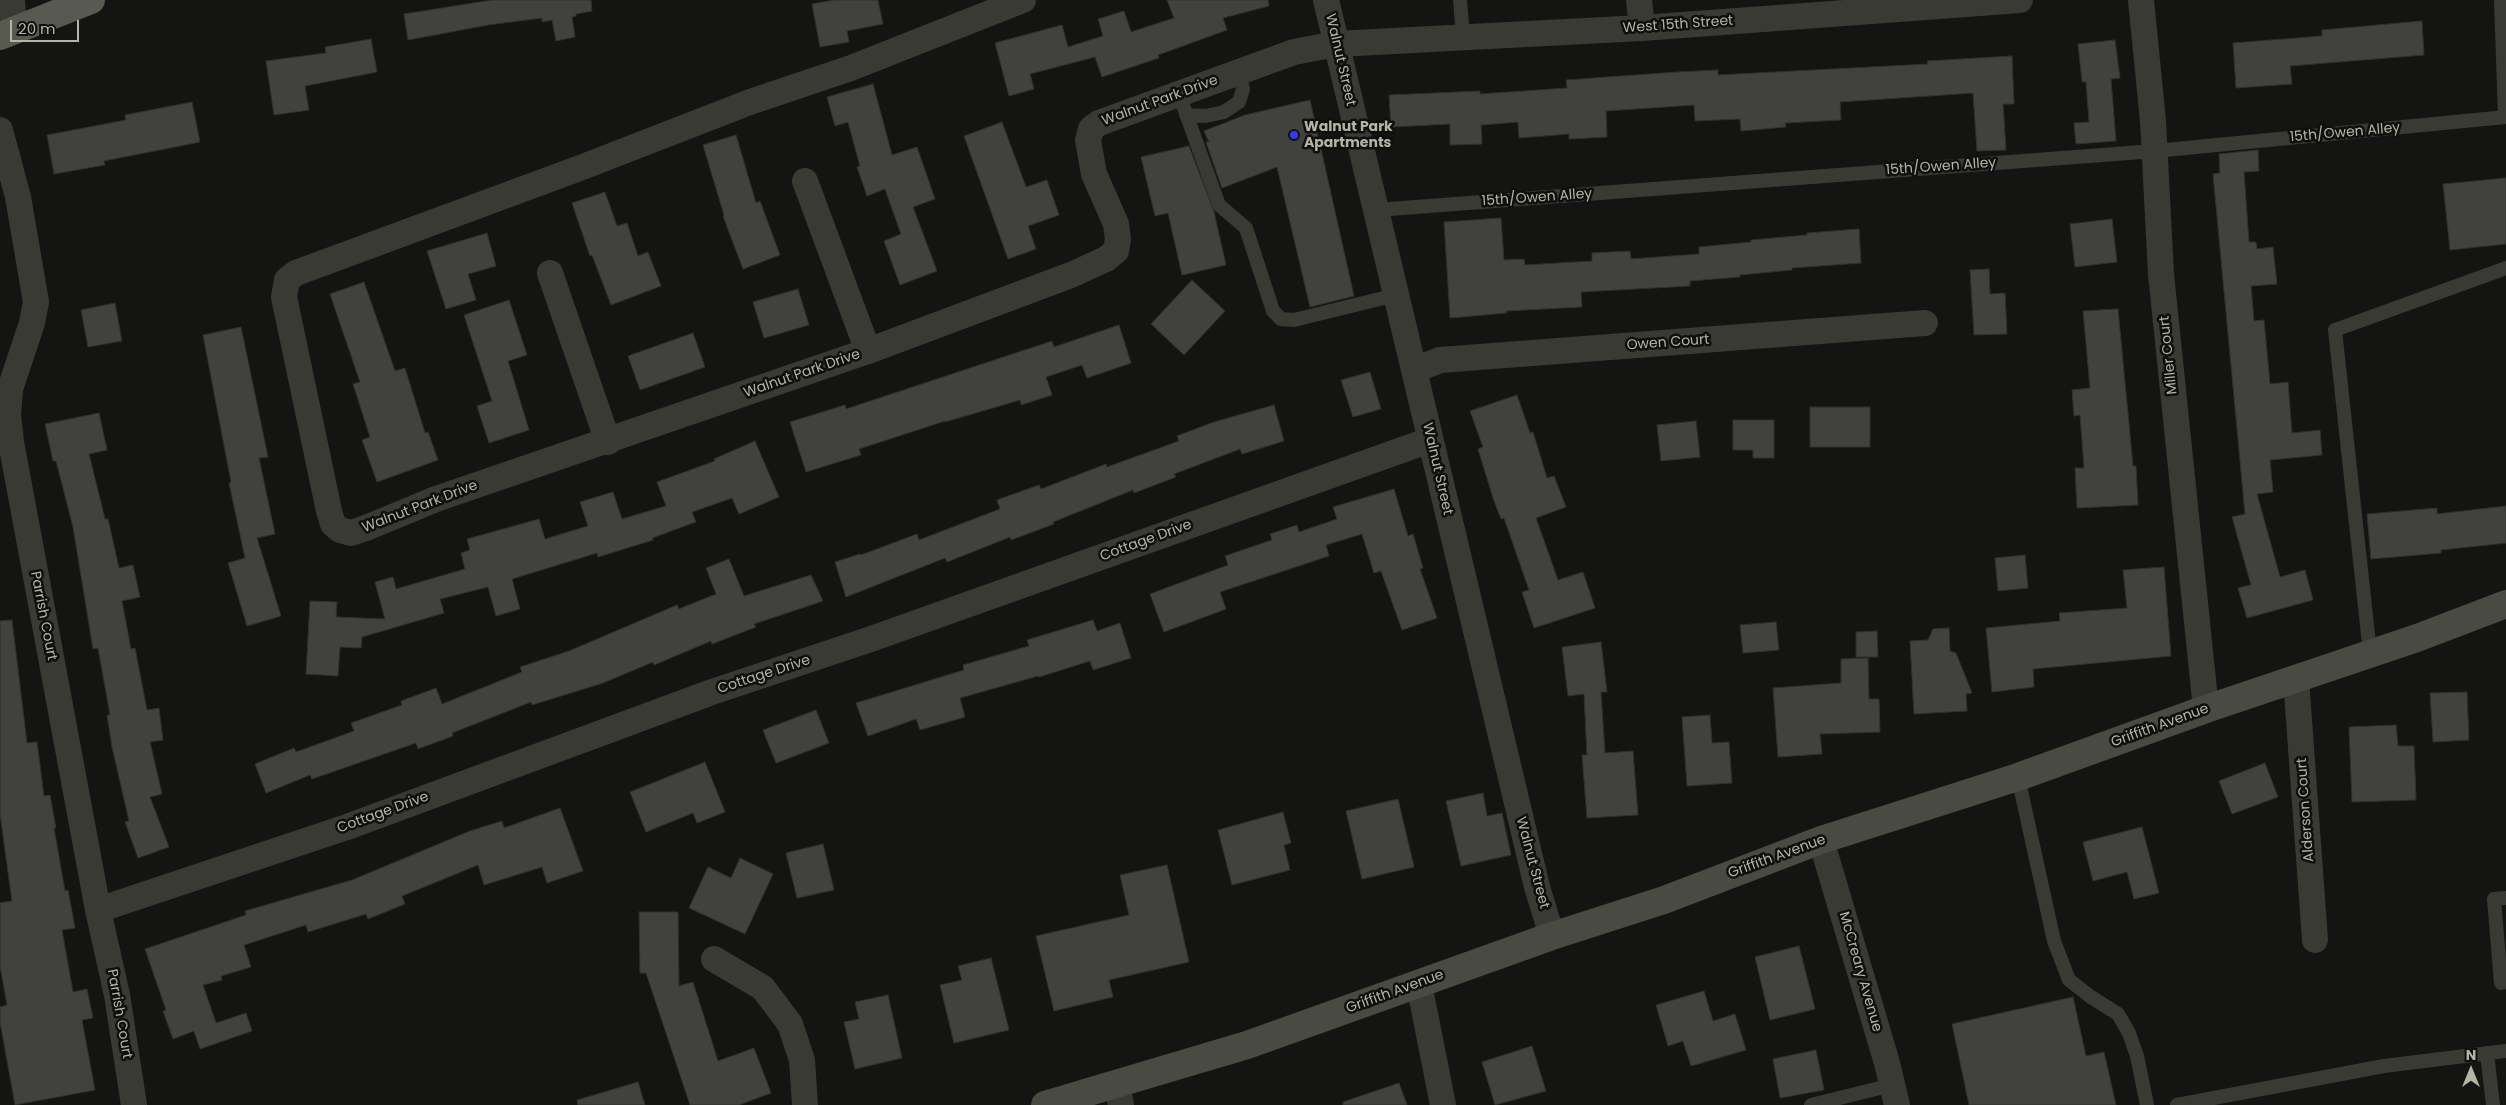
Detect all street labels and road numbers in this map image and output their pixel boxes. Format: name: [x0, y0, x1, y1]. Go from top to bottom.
street label: Walnut Street: [1321, 12, 1359, 108]
street label: West 15th Street: [1622, 13, 1734, 37]
street label: Walnut Park Drive: [1100, 72, 1220, 130]
street label: 15th/Owen Alley: [2289, 120, 2401, 146]
street label: 15th/Owen Alley: [1885, 155, 1997, 179]
street label: 15th/Owen Alley: [1481, 186, 1593, 210]
street label: Miller Court: [2157, 315, 2181, 395]
street label: Owen Court: [1626, 332, 1710, 354]
street label: Walnut Park Drive: [742, 346, 862, 402]
street label: Walnut Street: [1418, 421, 1456, 517]
street label: Walnut Park Drive: [360, 477, 480, 537]
street label: Cottage Drive: [1098, 517, 1194, 565]
street label: Parrish Court: [26, 570, 60, 662]
street label: Cottage Drive: [716, 652, 812, 698]
street label: Griffith Avenue: [2109, 701, 2211, 751]
street label: Alderson Court: [2294, 757, 2318, 863]
street label: Cottage Drive: [335, 789, 431, 837]
street label: Walnut Street: [1512, 815, 1552, 911]
street label: Griffith Avenue: [1726, 832, 1828, 882]
street label: McCreary Avenue: [1835, 910, 1885, 1034]
street label: Griffith Avenue: [1344, 967, 1446, 1017]
street label: Parrish Court: [103, 968, 135, 1060]

